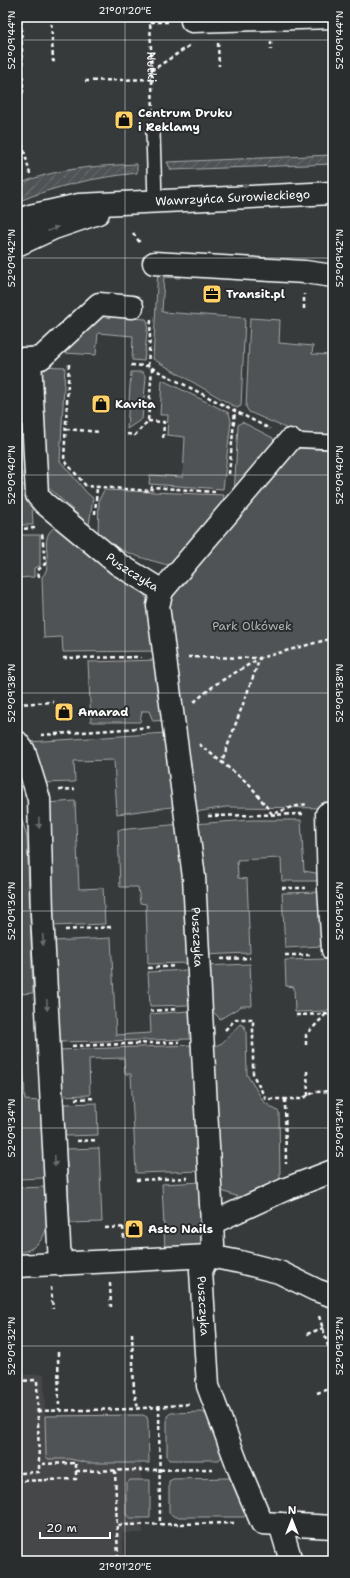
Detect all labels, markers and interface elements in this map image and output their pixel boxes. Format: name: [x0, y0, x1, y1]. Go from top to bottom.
text: 21°01'20"E: [98, 4, 152, 17]
text: 52°09'44"N: [5, 11, 18, 69]
text: 52°09'44"N: [333, 11, 346, 69]
street label: Nutki: [143, 51, 160, 83]
place label: Centrum Druku i Reklamy: [138, 105, 232, 135]
shop icon: Centrum Druku i Reklamy: [113, 109, 135, 131]
street label: Wawrzyńca Surowieckiego: [155, 186, 310, 209]
one-way arrow: [47, 225, 59, 231]
text: 52°09'42"N: [5, 229, 18, 287]
text: 52°09'42"N: [333, 229, 346, 287]
office icon: Transit.pl: [201, 283, 223, 305]
place label: Transit.pl: [226, 286, 285, 302]
shop icon: Kavita: [90, 393, 112, 415]
place label: Kavita: [115, 396, 156, 412]
text: 52°09'40"N: [5, 445, 18, 505]
text: 52°09'40"N: [333, 445, 346, 505]
street label: Puszczyka: [102, 549, 162, 595]
park label: Park Olkówek: [212, 618, 292, 634]
text: 52°09'38"N: [5, 664, 18, 722]
text: 52°09'38"N: [333, 664, 346, 722]
shop icon: Amarad: [53, 701, 75, 723]
place label: Amarad: [78, 704, 128, 720]
one-way arrow: [36, 817, 43, 829]
text: 52°09'36"N: [5, 882, 18, 940]
text: 52°09'36"N: [333, 882, 346, 940]
street label: Puszczyka: [188, 907, 207, 968]
one-way arrow: [40, 934, 47, 946]
one-way arrow: [43, 999, 50, 1011]
text: 52°09'34"N: [5, 1099, 18, 1157]
text: 52°09'34"N: [333, 1099, 346, 1157]
one-way arrow: [51, 1155, 58, 1167]
shop icon: Asto Nails: [123, 1218, 145, 1240]
place label: Asto Nails: [148, 1221, 213, 1237]
street label: Puszczyka: [193, 1276, 213, 1337]
text: 52°09'32"N: [5, 1317, 18, 1375]
text: 52°09'32"N: [333, 1317, 346, 1375]
north arrow: [272, 1500, 312, 1540]
text: N: [288, 1503, 297, 1518]
scale bar: [40, 1514, 110, 1540]
text: 20 m: [46, 1520, 77, 1536]
text: 21°01'20"E: [98, 1560, 152, 1573]

